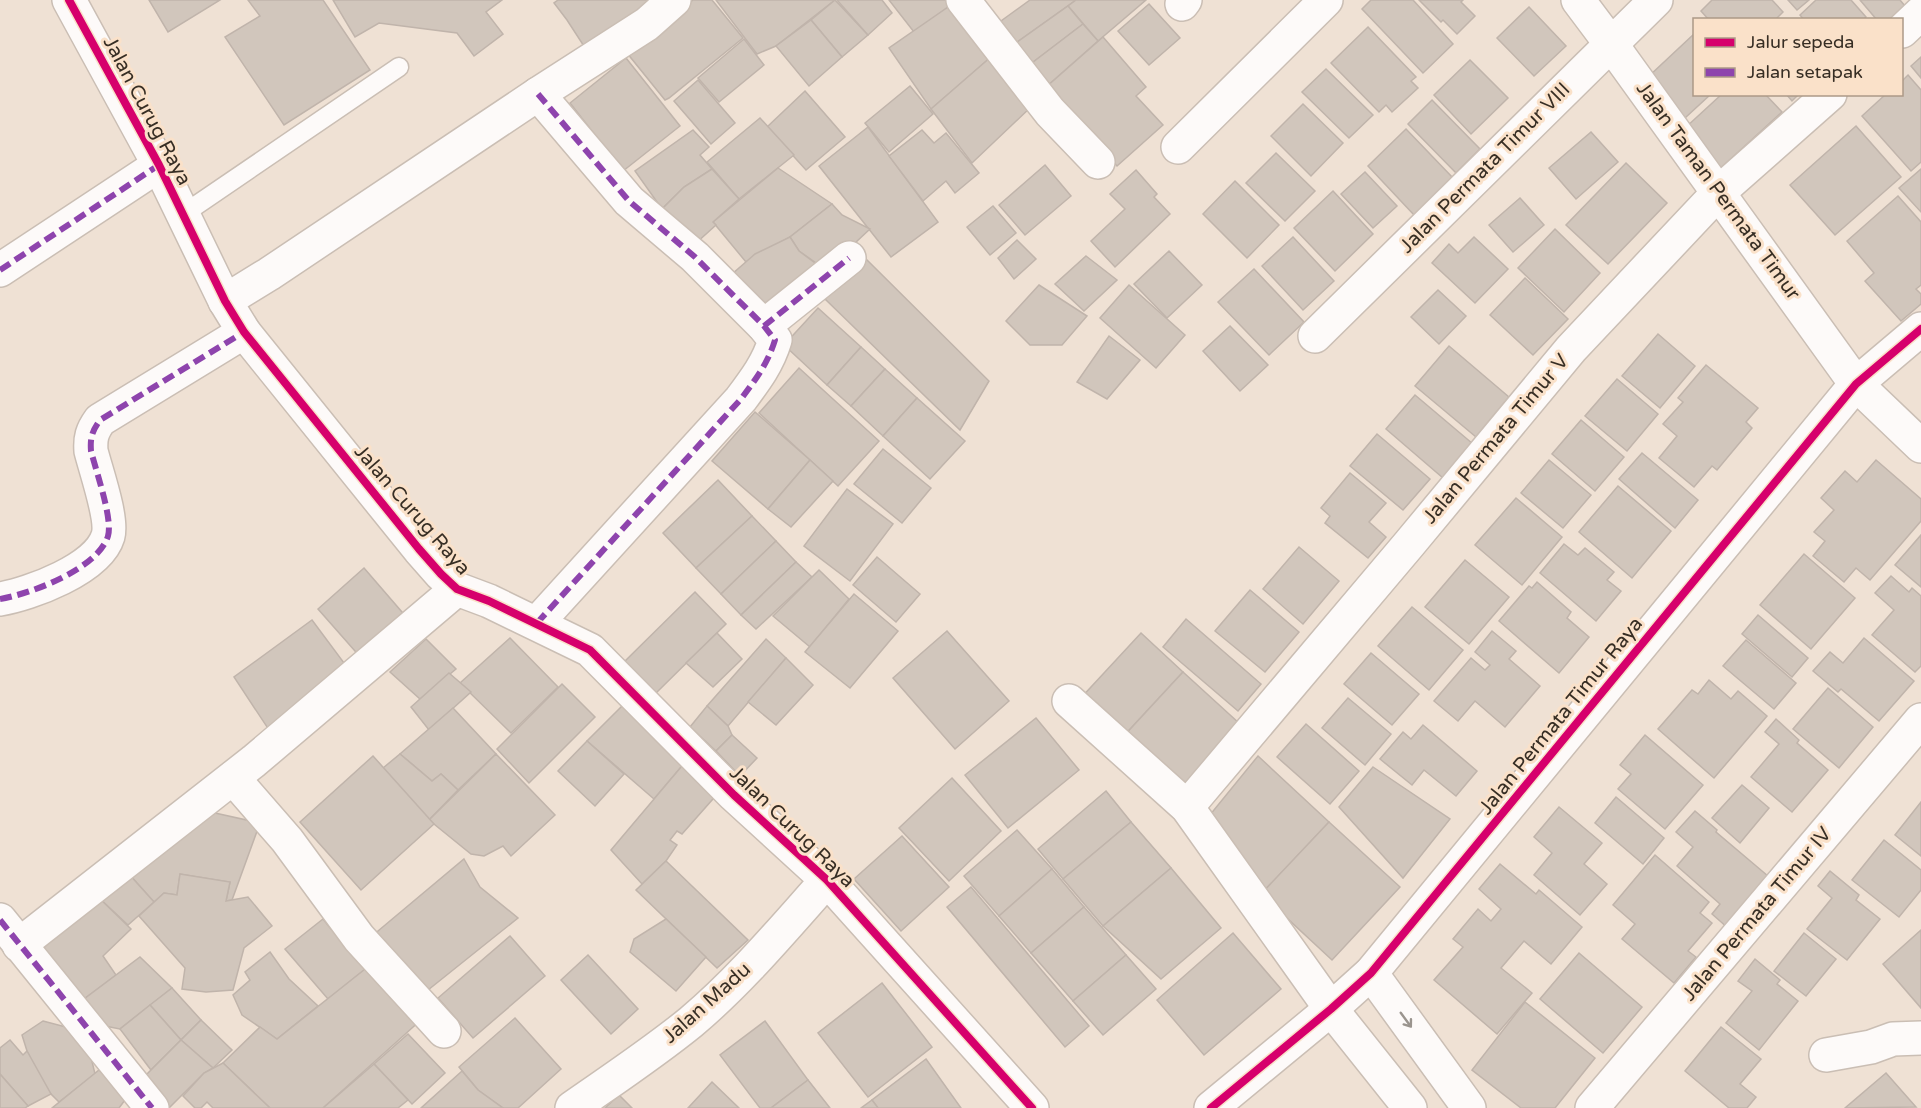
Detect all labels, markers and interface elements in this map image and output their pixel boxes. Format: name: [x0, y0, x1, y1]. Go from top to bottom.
legend: [1693, 18, 1903, 96]
text: Jalur sepeda: [1747, 31, 1854, 53]
street label: Jalan Curug Raya: [98, 33, 196, 189]
text: Jalan setapak: [1747, 61, 1863, 83]
street label: Jalan Taman Permata Timur: [1631, 77, 1805, 305]
street label: Jalan Permata Timur VIII: [1395, 78, 1575, 258]
street label: Jalan Permata Timur V: [1418, 349, 1574, 529]
street label: Jalan Curug Raya: [349, 440, 475, 580]
street label: Jalan Permata Timur Raya: [1474, 612, 1648, 820]
street label: Jalan Curug Raya: [724, 761, 860, 893]
street label: Jalan Permata Timur IV: [1677, 822, 1837, 1006]
street label: Jalan Madu: [658, 957, 756, 1049]
one-way arrow: [1399, 1011, 1412, 1027]

